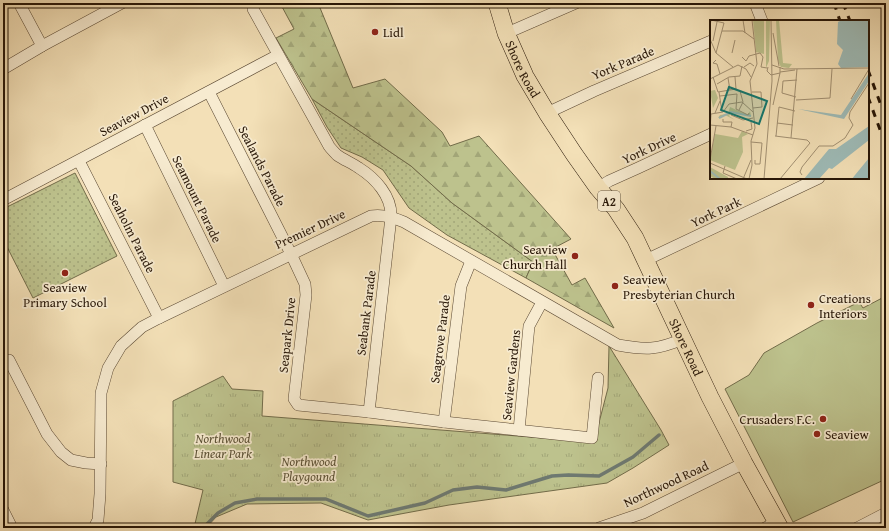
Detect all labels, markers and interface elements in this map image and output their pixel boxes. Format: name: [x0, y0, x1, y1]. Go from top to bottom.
inset map: [710, 20, 869, 179]
place label: Lidl: [383, 23, 404, 42]
marker: Lidl: [370, 27, 380, 37]
street label: Shore Road: [501, 37, 545, 101]
street label: York Parade: [589, 41, 657, 85]
street label: Seaview Drive: [96, 89, 172, 141]
street label: Sealands Parade: [234, 122, 290, 210]
street label: York Drive: [619, 127, 679, 169]
street label: Seamount Parade: [168, 152, 226, 246]
street label: Seaholm Parade: [104, 190, 160, 276]
road number: A2: [598, 191, 620, 211]
street label: York Park: [688, 192, 745, 232]
street label: Premier Drive: [272, 204, 348, 254]
place label: Seaview Church Hall: [503, 240, 568, 274]
marker: Seaview Church Hall: [570, 251, 580, 261]
marker: Seaview Primary School: [60, 268, 70, 278]
street label: Seabank Parade: [351, 269, 381, 357]
place label: Seaview Presbyterian Church: [623, 270, 736, 304]
place label: Seaview Primary School: [23, 278, 107, 312]
marker: Seaview Presbyterian Church: [610, 281, 620, 291]
place label: Creations Interiors: [819, 289, 871, 323]
street label: Seagrove Parade: [425, 294, 455, 384]
street label: Seapark Drive: [274, 296, 300, 374]
marker: Creations Interiors: [806, 300, 816, 310]
street label: Shore Road: [665, 315, 708, 379]
street label: Seaview Gardens: [497, 329, 525, 421]
place label: Crusaders F.C.: [739, 410, 815, 429]
marker: Crusaders F.C.: [818, 414, 828, 424]
place label: Seaview: [825, 425, 870, 444]
park label: Northwood Linear Park: [193, 429, 252, 463]
marker: Seaview: [812, 429, 822, 439]
park label: Northwood Playgound: [282, 452, 336, 486]
street label: Northwood Road: [620, 456, 712, 512]

